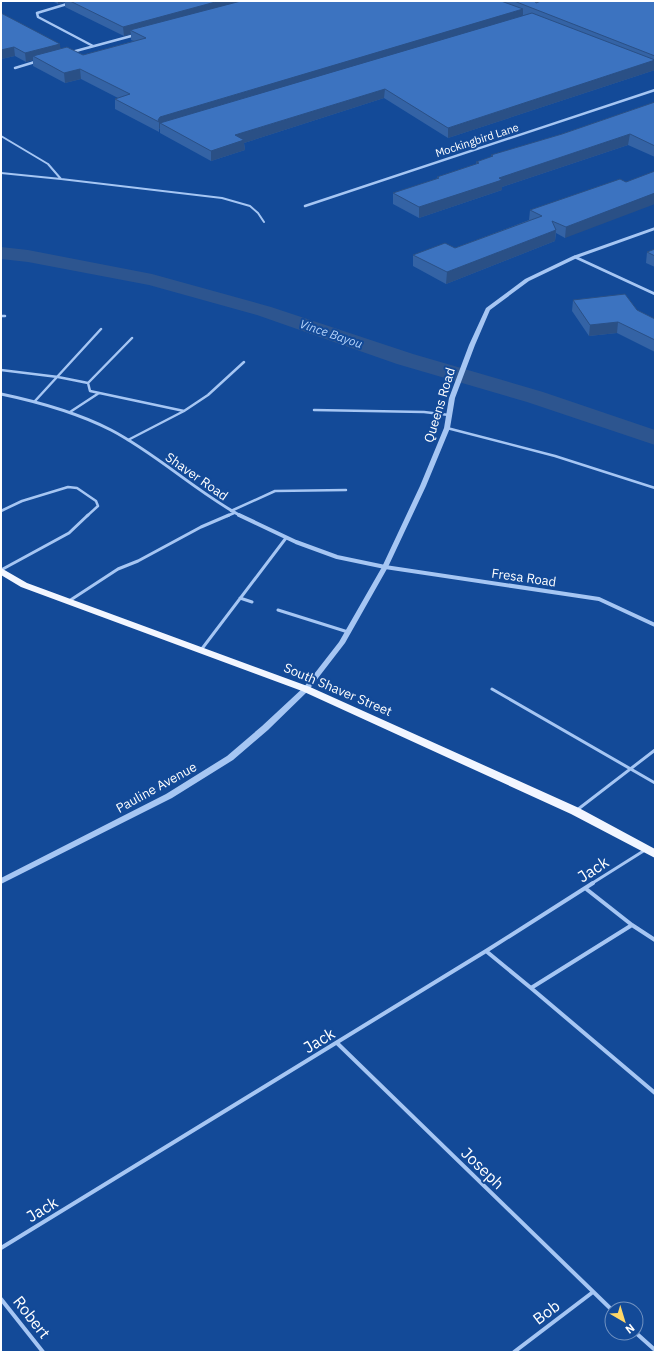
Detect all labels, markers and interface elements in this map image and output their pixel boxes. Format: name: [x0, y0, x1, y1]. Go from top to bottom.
street label: Mockingbird Lane: [433, 120, 521, 160]
water label: Vince Bayou: [298, 316, 365, 351]
street label: Queens Road: [420, 366, 459, 445]
street label: Shaver Road: [162, 449, 231, 504]
street label: Fresa Road: [491, 565, 557, 590]
street label: South Shaver Street: [281, 659, 394, 720]
street label: Pauline Avenue: [113, 758, 200, 817]
street label: Jack: [574, 851, 613, 886]
street label: Jack: [300, 1023, 339, 1057]
street label: Joseph: [457, 1143, 509, 1193]
street label: Jack: [23, 1192, 62, 1226]
street label: Robert: [9, 1292, 55, 1342]
street label: Bob: [529, 1295, 563, 1329]
north arrow: [604, 1301, 644, 1341]
text: N: [623, 1321, 638, 1337]

